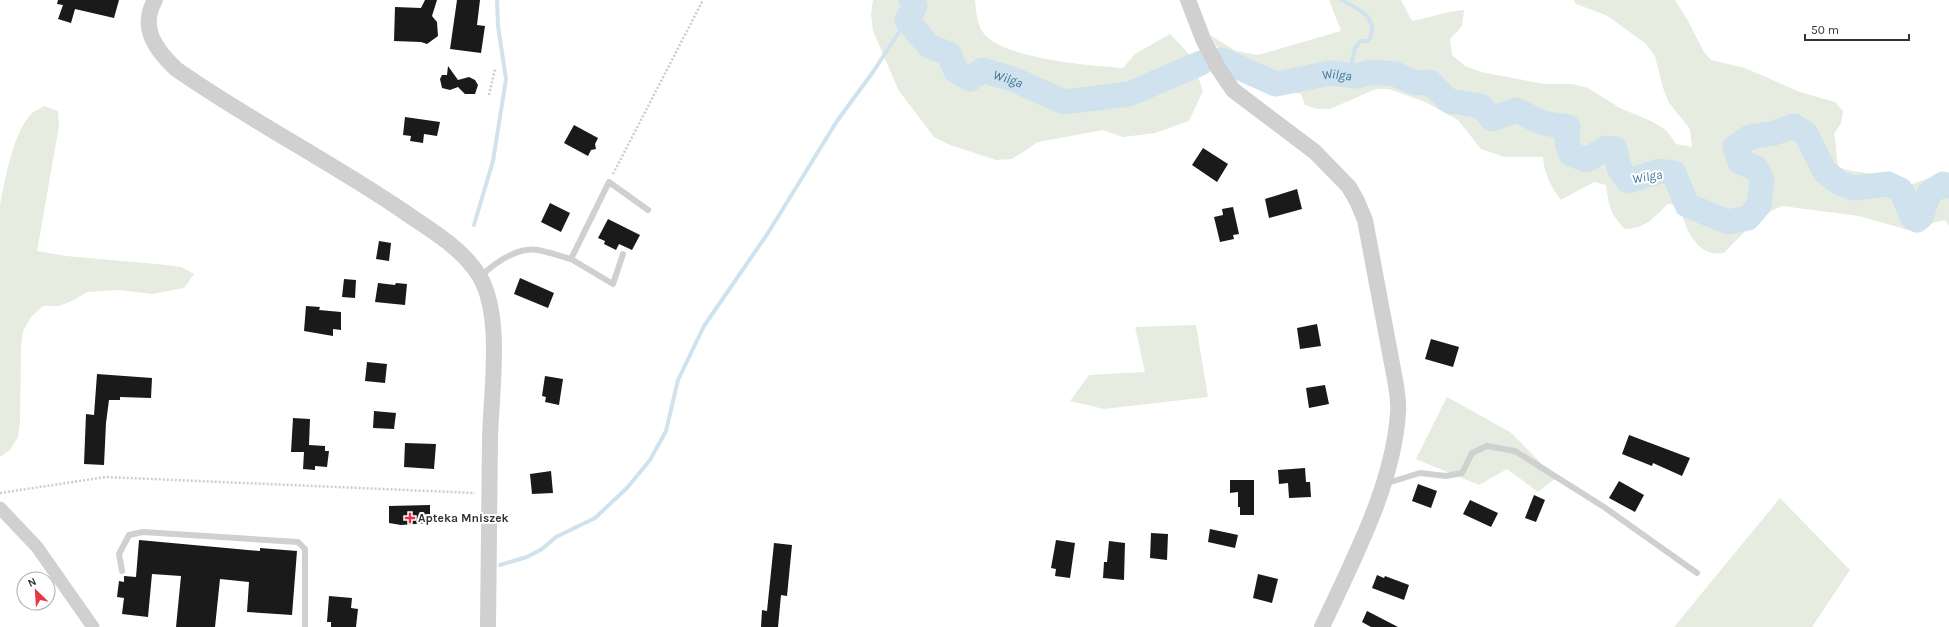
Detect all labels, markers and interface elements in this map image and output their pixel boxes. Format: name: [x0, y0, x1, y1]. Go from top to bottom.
scale bar: [1805, 16, 1909, 42]
text: 50 m: [1811, 23, 1839, 37]
water label: Wilga: [1320, 65, 1353, 84]
water label: Wilga: [991, 67, 1026, 91]
water label: Wilga: [1631, 166, 1664, 187]
place label: Apteka Mniszek: [418, 511, 509, 525]
marker: Apteka Mniszek: [405, 513, 415, 523]
north arrow: [16, 571, 56, 611]
text: N: [26, 575, 38, 590]

